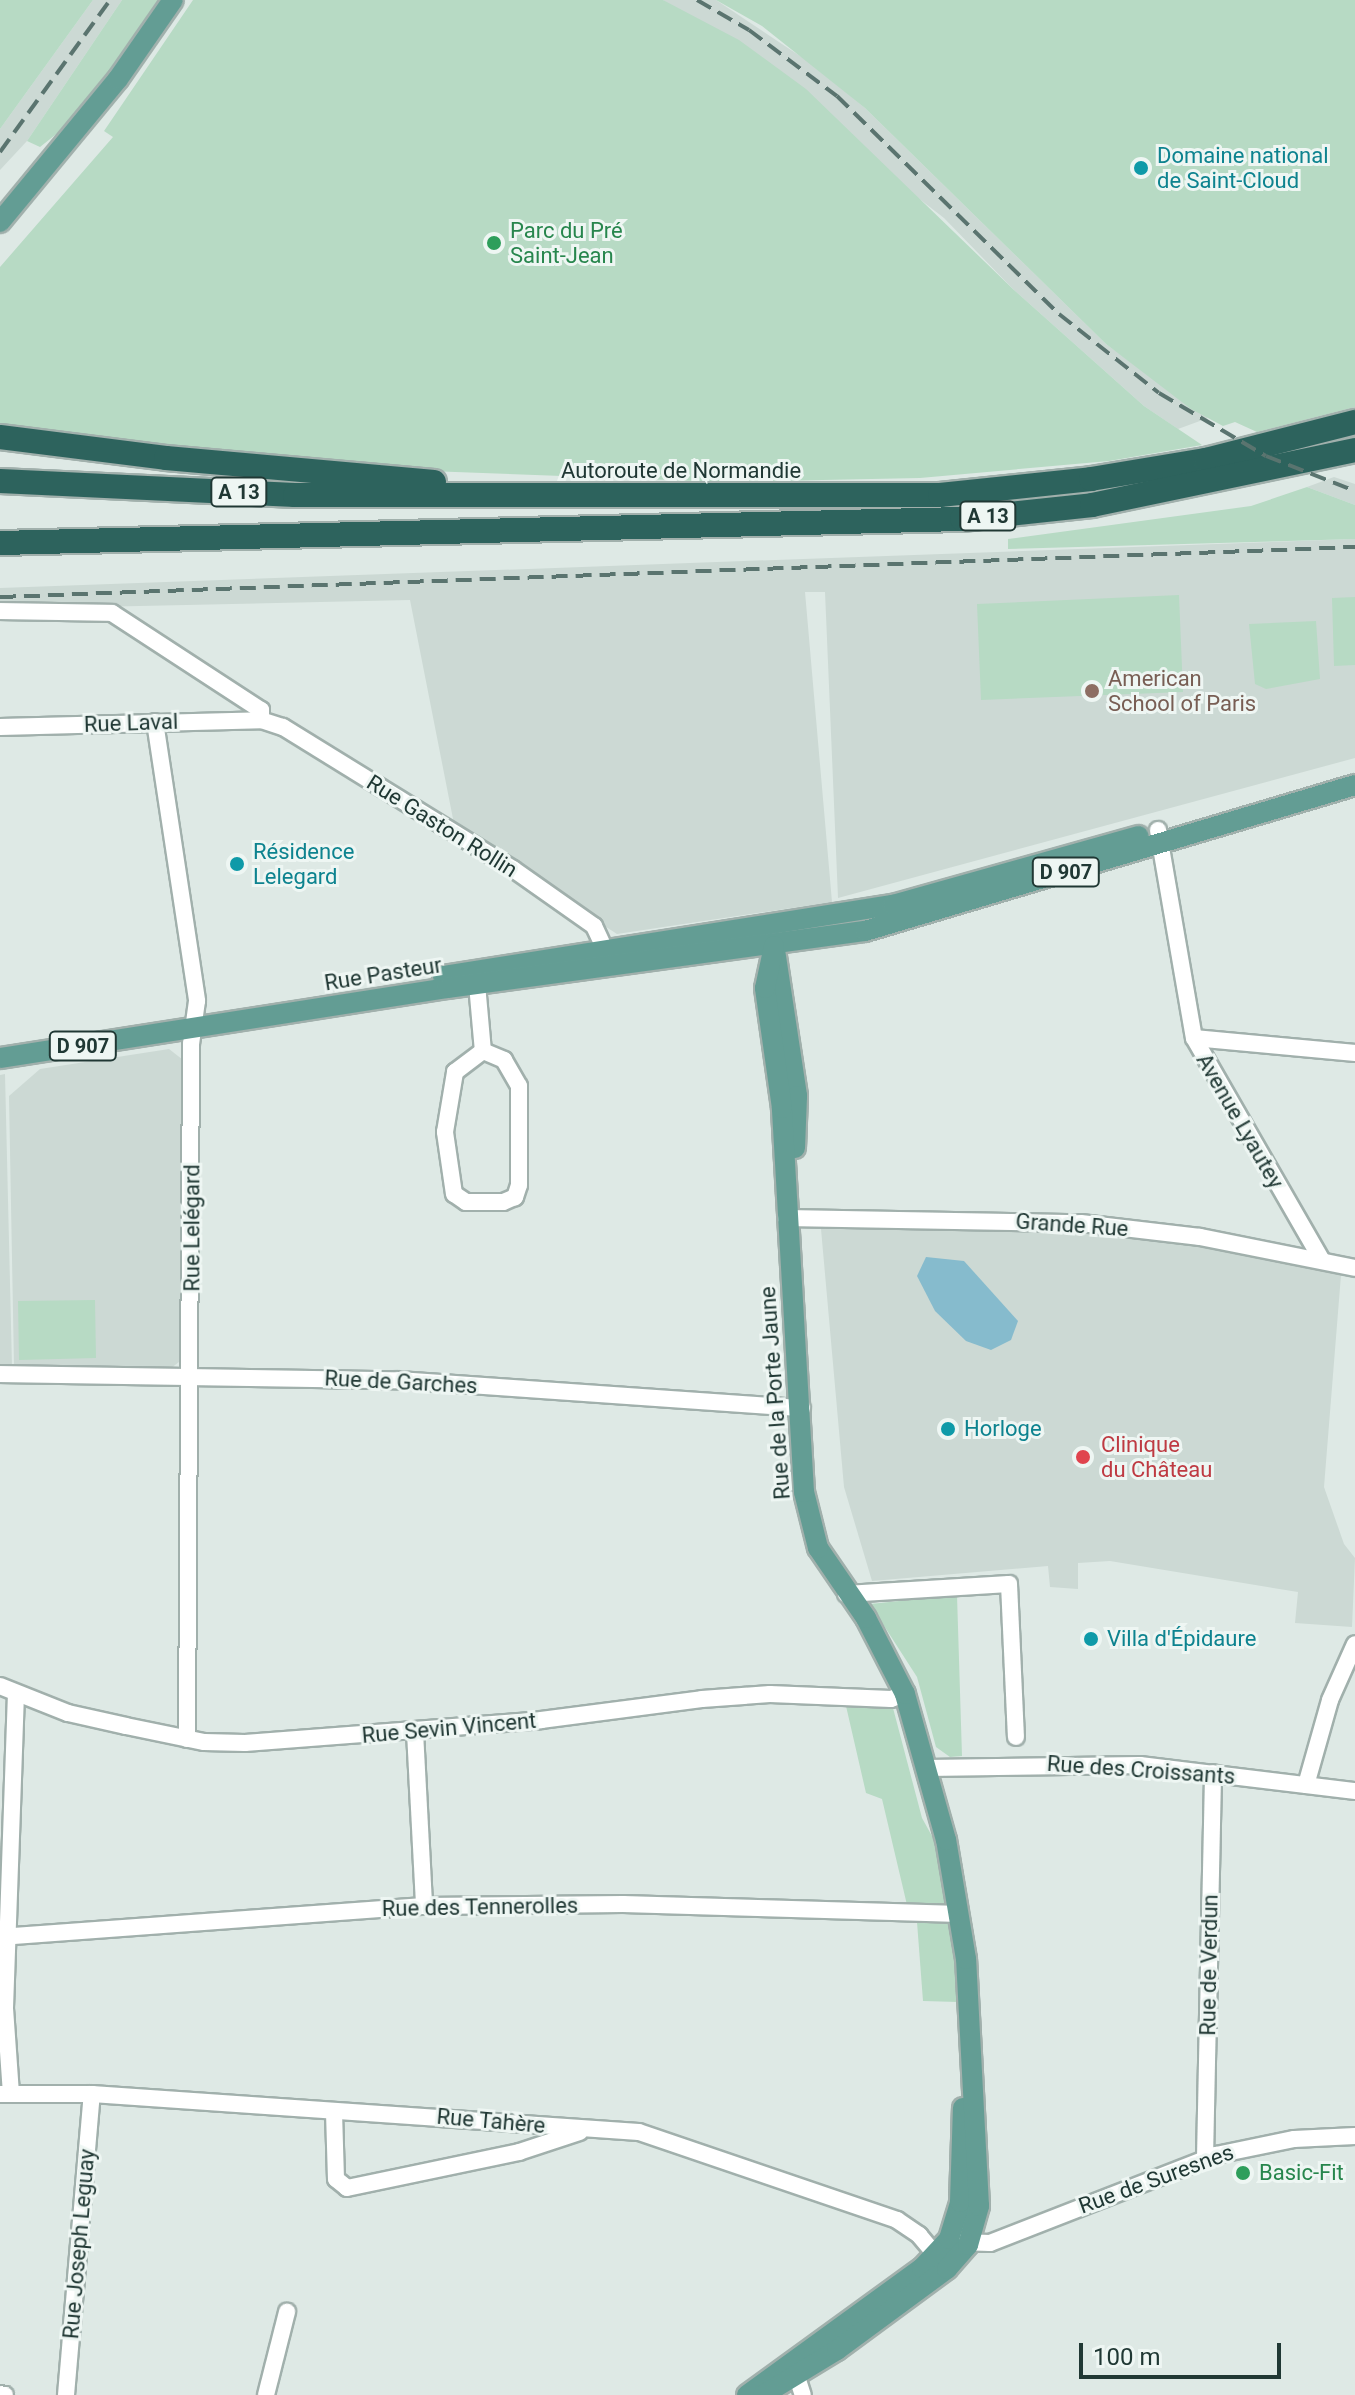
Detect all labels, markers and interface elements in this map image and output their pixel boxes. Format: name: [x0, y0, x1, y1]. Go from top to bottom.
place label: Domaine national de Saint-Cloud: [1157, 142, 1329, 194]
marker: Domaine national de Saint-Cloud: [1132, 159, 1150, 177]
place label: Parc du Pré Saint-Jean: [510, 217, 623, 268]
marker: Parc du Pré Saint-Jean: [485, 234, 503, 252]
street label: Autoroute de Normandie: [561, 458, 801, 484]
road number: A 13: [209, 476, 269, 508]
road number: A 13: [958, 500, 1018, 532]
place label: American School of Paris: [1108, 665, 1256, 716]
marker: American School of Paris: [1083, 682, 1101, 700]
street label: Rue Laval: [83, 708, 179, 738]
street label: Rue Gaston Rollin: [362, 769, 522, 883]
place label: Résidence Lelegard: [253, 838, 354, 890]
marker: Résidence Lelegard: [228, 855, 246, 873]
road number: D 907: [1030, 856, 1102, 888]
street label: Rue Pasteur: [322, 952, 444, 996]
road number: D 907: [47, 1030, 119, 1062]
street label: Avenue Lyautey: [1191, 1049, 1289, 1193]
street label: Rue Lelégard: [179, 1164, 205, 1292]
street label: Grande Rue: [1015, 1208, 1129, 1242]
street label: Rue de la Porte Jaune: [754, 1285, 796, 1501]
street label: Rue de Garches: [324, 1365, 478, 1399]
place label: Horloge: [964, 1416, 1042, 1442]
marker: Horloge: [939, 1420, 957, 1438]
place label: Clinique du Château: [1101, 1431, 1212, 1482]
marker: Clinique du Château: [1072, 1446, 1094, 1468]
place label: Villa d'Épidaure: [1107, 1626, 1256, 1652]
marker: Villa d'Épidaure: [1082, 1630, 1100, 1648]
street label: Rue Sevin Vincent: [361, 1707, 537, 1749]
street label: Rue des Croissants: [1046, 1750, 1236, 1790]
street label: Rue des Tennerolles: [381, 1892, 579, 1922]
street label: Rue de Verdun: [1195, 1894, 1223, 2036]
street label: Rue Tahère: [435, 2103, 547, 2139]
street label: Rue de Suresnes: [1075, 2139, 1237, 2219]
street label: Rue Joseph Leguay: [58, 2148, 100, 2340]
place label: Basic-Fit: [1259, 2160, 1344, 2186]
marker: Basic-Fit: [1234, 2164, 1252, 2182]
scale bar: [1083, 2327, 1285, 2377]
text: 100 m: [1093, 2343, 1160, 2371]

